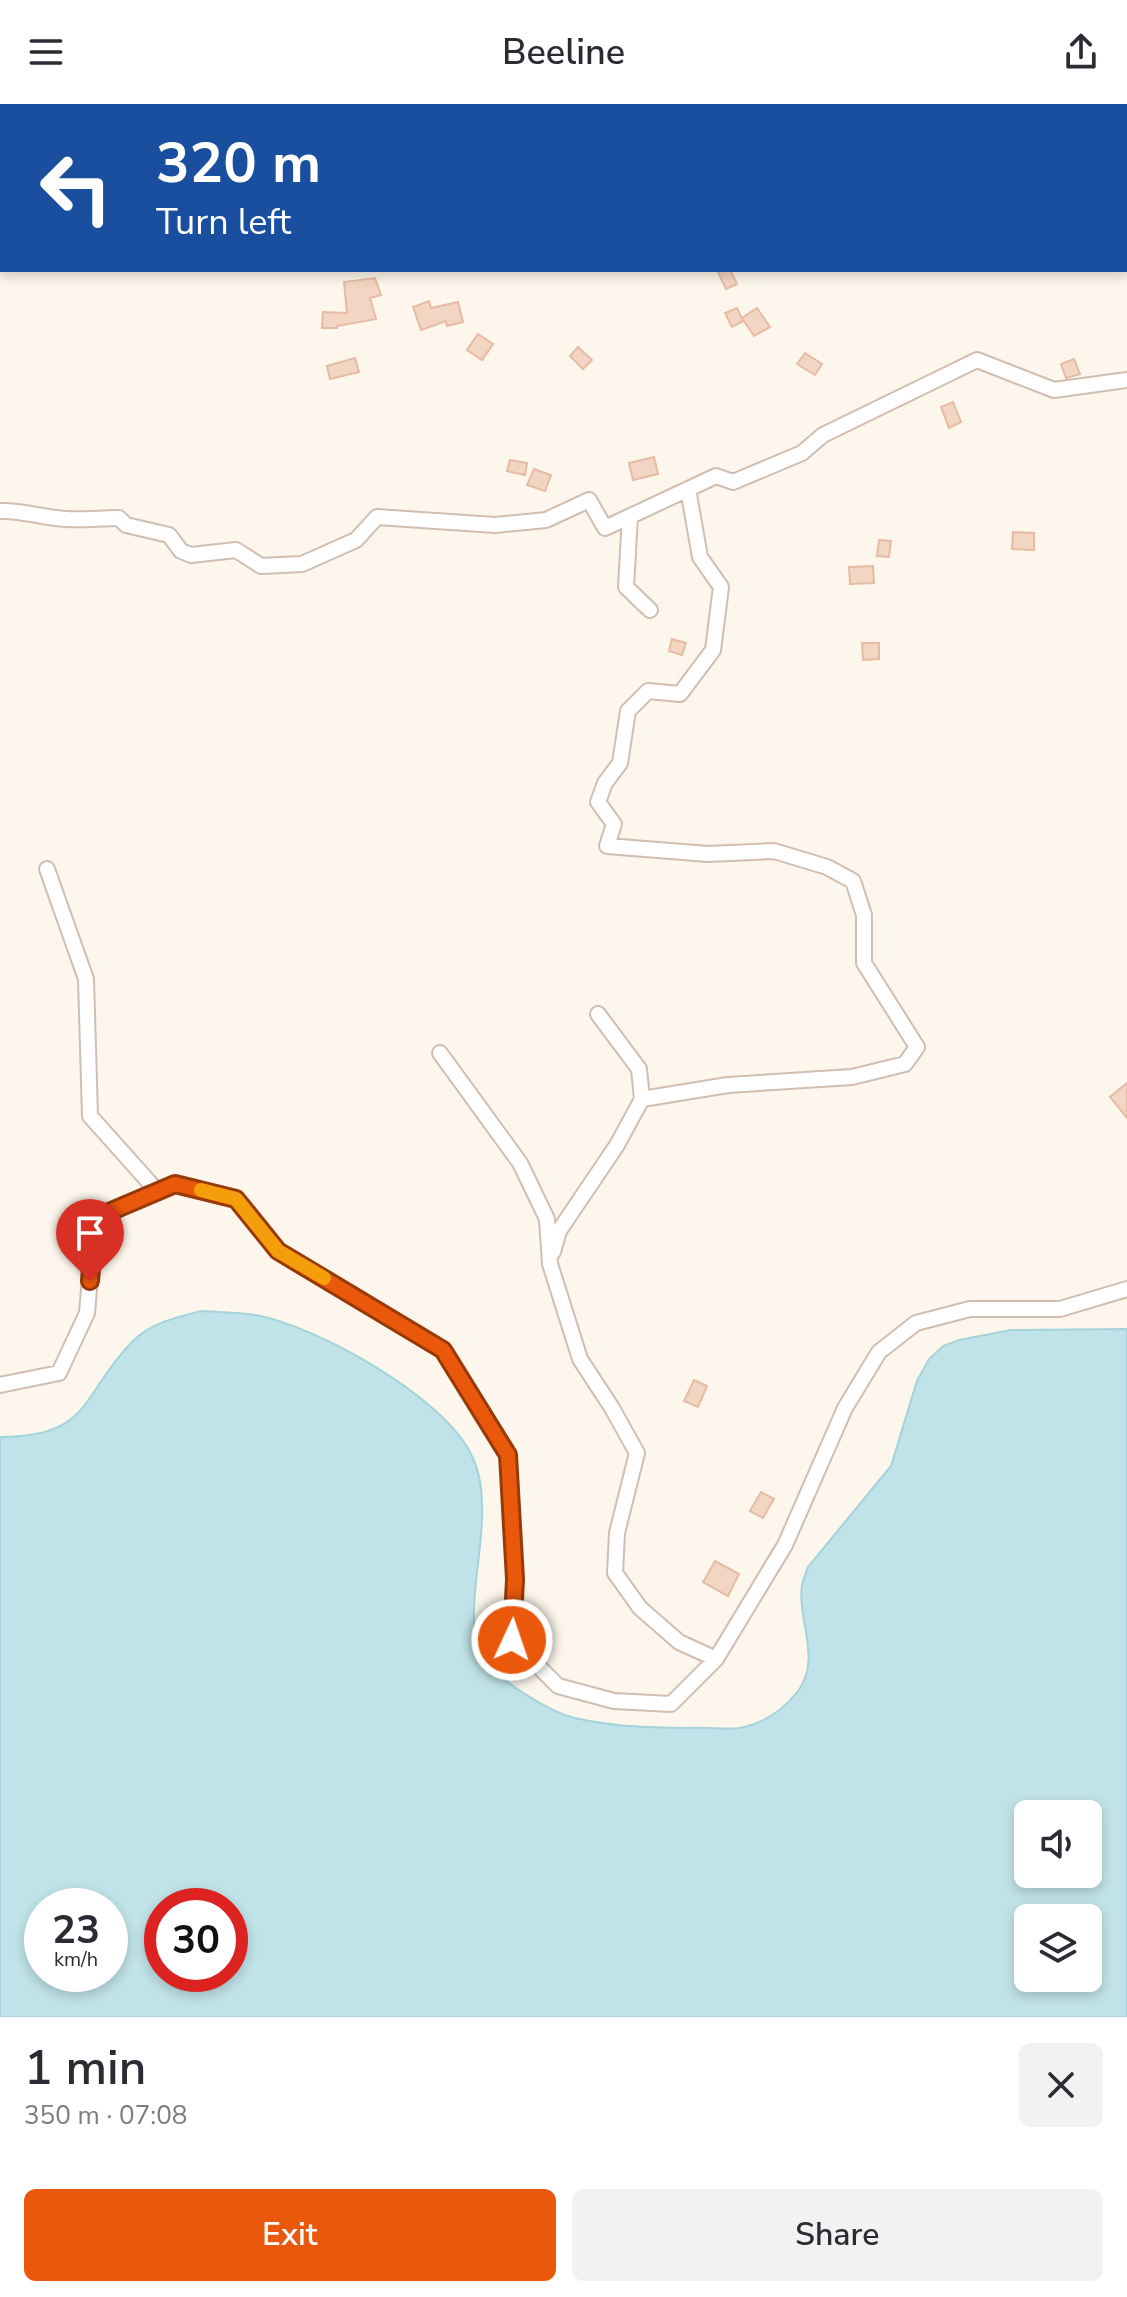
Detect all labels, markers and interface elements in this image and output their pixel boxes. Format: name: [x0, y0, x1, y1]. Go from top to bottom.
text: Beeline: [502, 28, 625, 77]
icon: menu: [24, 30, 68, 74]
icon: share: [1059, 30, 1103, 74]
text: 320 m: [156, 125, 321, 202]
icon: left: [24, 136, 128, 240]
text: Turn left: [156, 198, 291, 247]
pin: [56, 1199, 124, 1281]
icon: arrive: [68, 1211, 112, 1255]
position arrow: [470, 1598, 554, 1682]
map controls: [1014, 1800, 1102, 1992]
button: sound: [1014, 1800, 1102, 1888]
speed limit sign: 30: [144, 1888, 248, 1992]
text: 23: [52, 1903, 100, 1957]
button: layers: [1014, 1904, 1102, 1992]
text: km/h: [54, 1946, 98, 1973]
text: 1 min: [24, 2035, 146, 2101]
button: close: [1019, 2043, 1103, 2127]
text: 350 m · 07:08: [24, 2098, 187, 2133]
button: Exit: [24, 2189, 556, 2281]
button: Share: [572, 2189, 1103, 2281]

